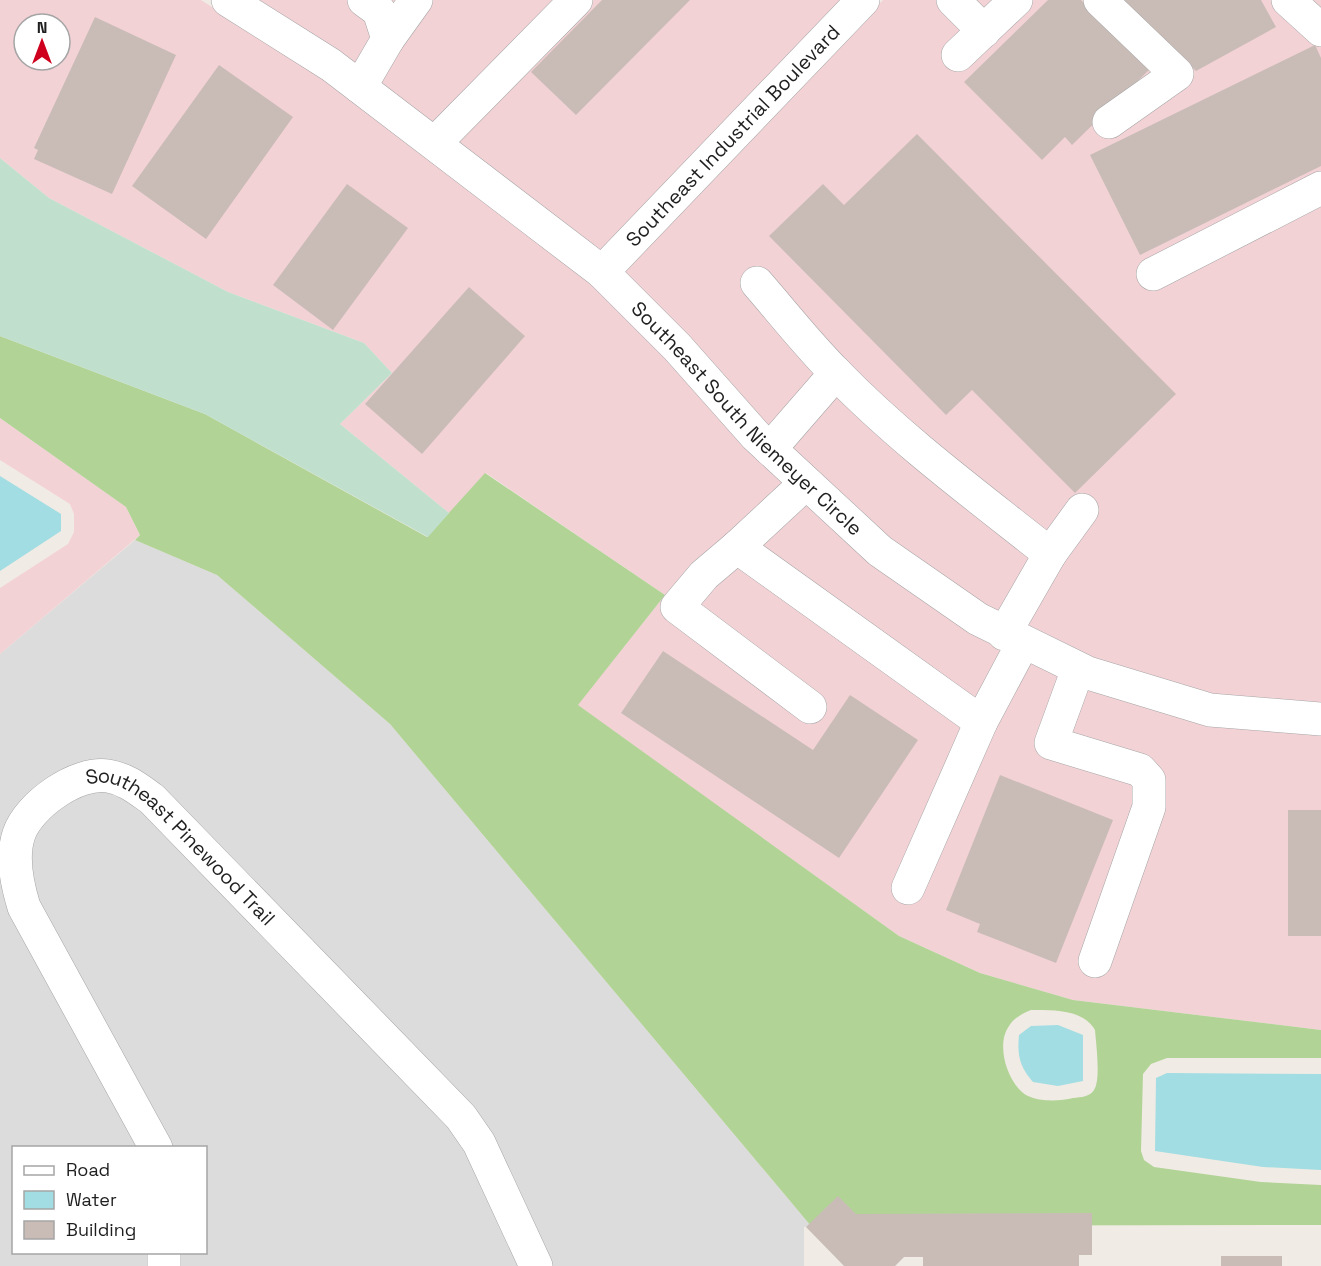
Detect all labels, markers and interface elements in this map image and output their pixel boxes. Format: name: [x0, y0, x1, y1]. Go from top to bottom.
north arrow: [12, 12, 72, 72]
text: N: [37, 17, 47, 38]
street label: Southeast Industrial Boulevard: [620, 19, 846, 252]
street label: Southeast South Niemeyer Circle: [626, 296, 868, 541]
street label: Southeast Pinewood Trail: [83, 762, 281, 931]
legend: [12, 1146, 207, 1254]
text: Road: [66, 1158, 110, 1181]
text: Water: [66, 1188, 117, 1211]
text: Building: [66, 1218, 136, 1241]

